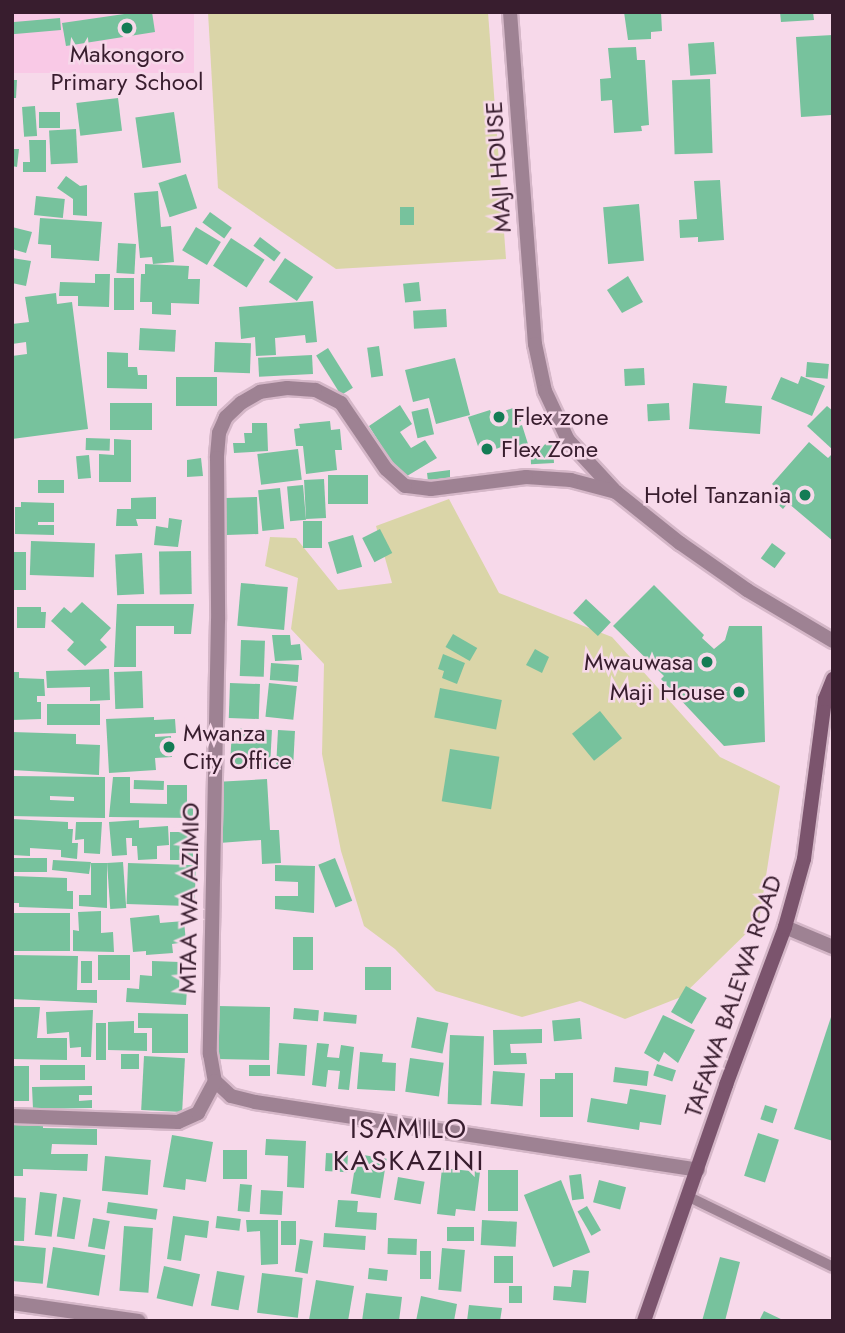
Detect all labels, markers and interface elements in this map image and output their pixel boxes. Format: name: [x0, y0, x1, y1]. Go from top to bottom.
marker: Makongoro Primary School: [119, 20, 135, 36]
place label: Makongoro Primary School: [50, 40, 204, 96]
street label: MAJI HOUSE: [479, 100, 517, 234]
place label: Flex zone: [513, 403, 609, 431]
marker: Flex zone: [491, 409, 507, 425]
place label: Flex Zone: [501, 435, 598, 463]
marker: Flex Zone: [479, 441, 495, 457]
place label: Hotel Tanzania: [644, 481, 791, 509]
marker: Hotel Tanzania: [797, 487, 813, 503]
place label: Mwauwasa: [584, 648, 693, 676]
marker: Mwauwasa: [699, 654, 715, 670]
place label: Maji House: [610, 678, 725, 706]
marker: Maji House: [731, 684, 747, 700]
place label: Mwanza City Office: [183, 719, 292, 775]
marker: Mwanza City Office: [161, 739, 177, 755]
street label: MTAA WA AZIMIO: [173, 802, 205, 994]
street label: TAFAWA BALEWA ROAD: [678, 871, 788, 1121]
district label: ISAMILO KASKAZINI: [334, 1112, 484, 1178]

